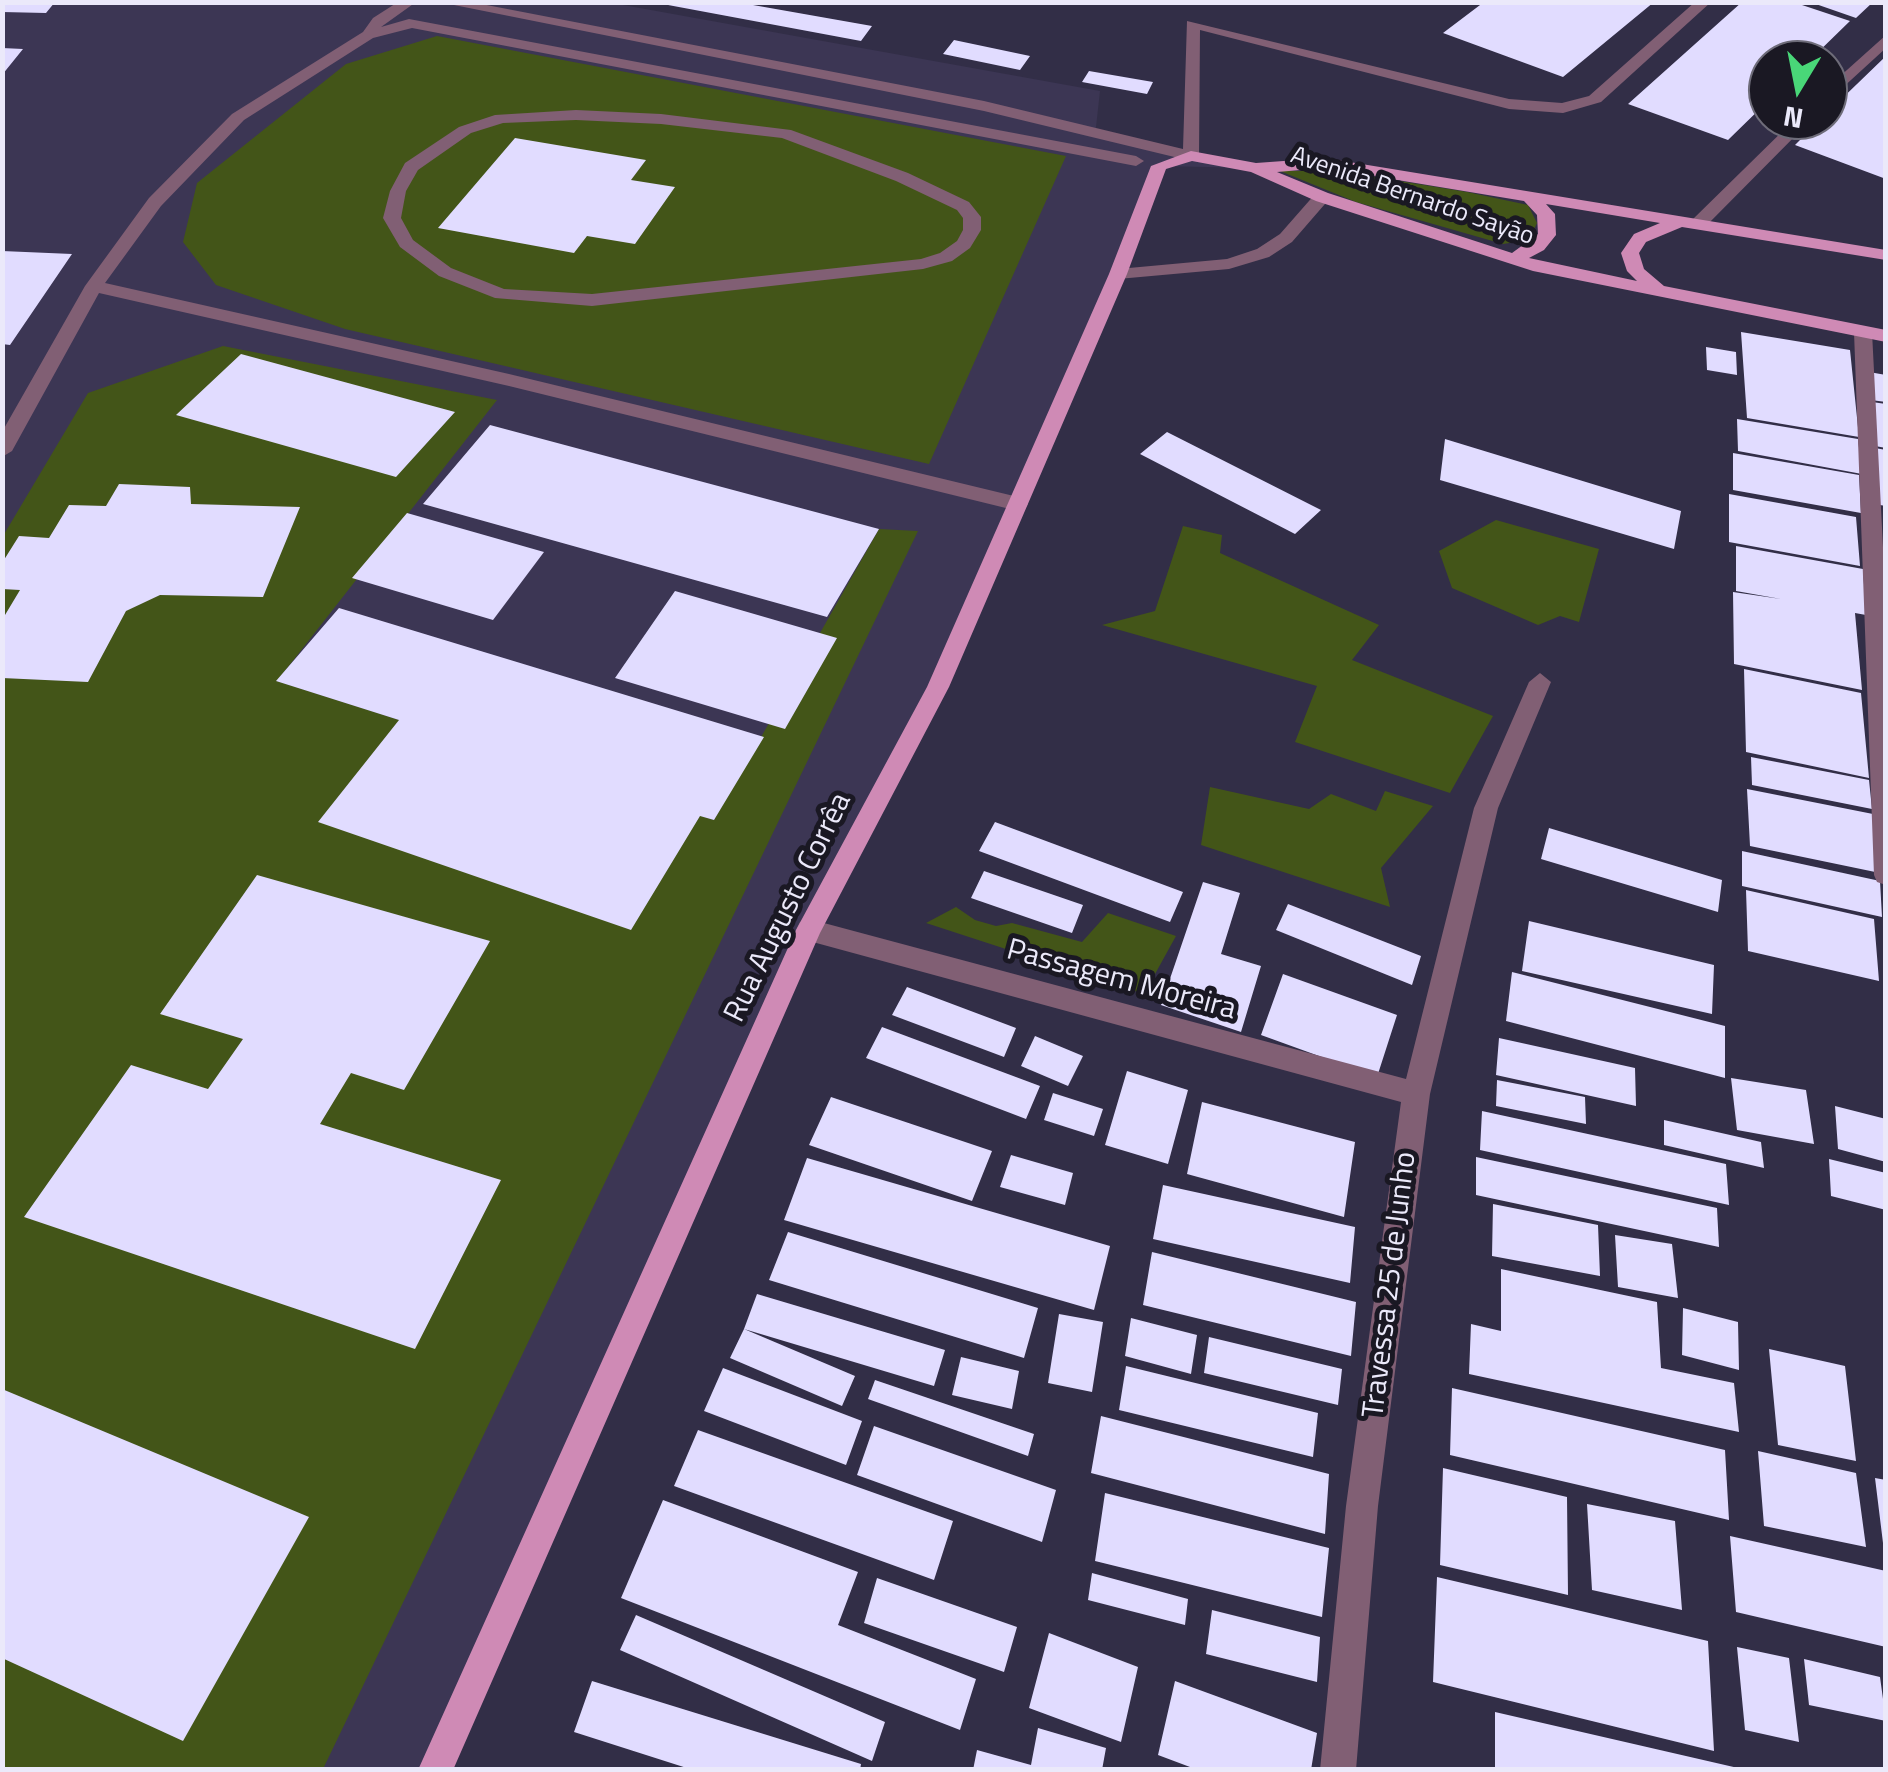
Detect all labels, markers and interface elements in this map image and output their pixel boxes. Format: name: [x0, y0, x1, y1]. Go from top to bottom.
north arrow: [1748, 40, 1848, 140]
text: N: [1780, 95, 1806, 141]
street label: Avenida Bernardo Sayão: [1286, 141, 1538, 253]
street label: Rua Augusto Corrêa: [718, 788, 860, 1028]
street label: Passagem Moreira: [1002, 933, 1240, 1029]
street label: Travessa 25 de Junho: [1357, 1150, 1425, 1420]

